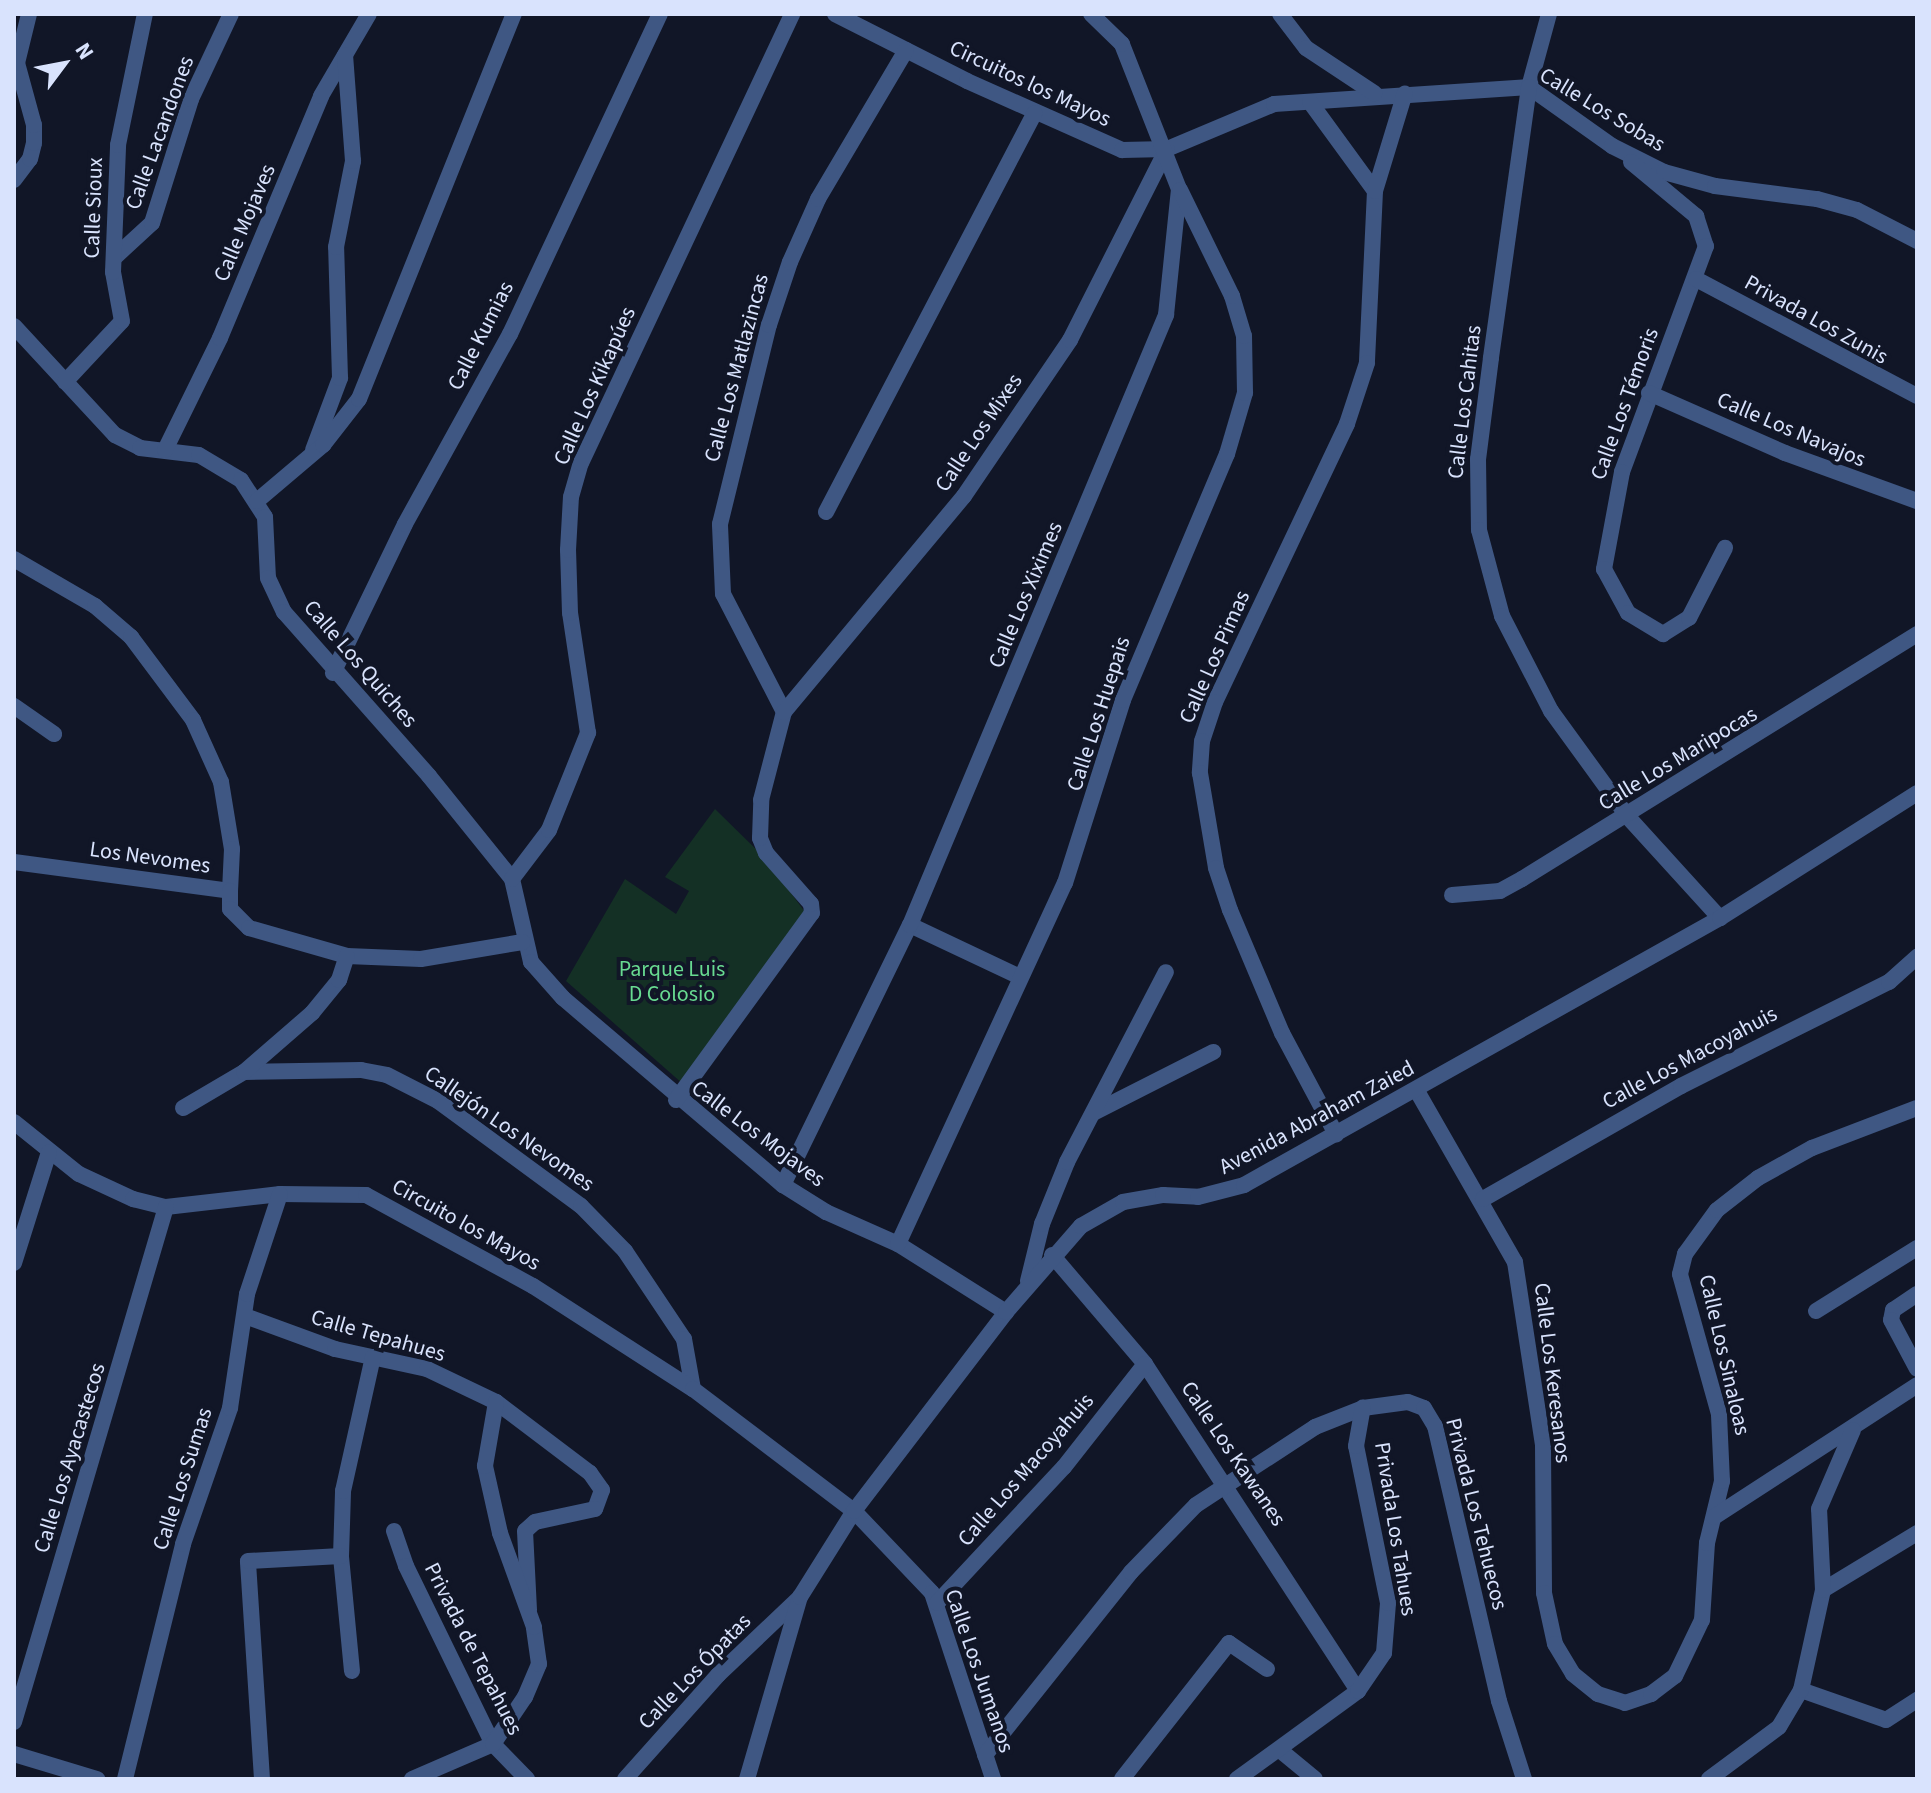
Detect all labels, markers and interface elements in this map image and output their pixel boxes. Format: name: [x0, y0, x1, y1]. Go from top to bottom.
north arrow: [24, 24, 104, 104]
street label: Circuitos los Mayos: [945, 35, 1115, 133]
text: N: [67, 37, 102, 66]
street label: Calle Lacandones: [120, 53, 200, 213]
street label: Calle Los Sobas: [1534, 62, 1670, 158]
street label: Calle Sioux: [79, 157, 109, 259]
street label: Calle Mojaves: [208, 160, 282, 286]
street label: Privada Los Zunis: [1740, 270, 1892, 370]
street label: Calle Los Matlazincas: [699, 271, 775, 465]
street label: Calle Kumias: [442, 277, 520, 395]
street label: Calle Los Kikapúes: [548, 303, 642, 469]
street label: Calle Los Cahitas: [1442, 324, 1488, 480]
street label: Calle Los Témoris: [1585, 324, 1665, 484]
street label: Calle Los Mixes: [930, 369, 1028, 497]
street label: Calle Los Navajos: [1713, 387, 1869, 473]
street label: Calle Los Xiximes: [983, 518, 1069, 672]
street label: Calle Los Pimas: [1174, 587, 1256, 727]
street label: Calle Los Quiches: [297, 595, 423, 733]
street label: Calle Los Huepais: [1062, 633, 1136, 795]
street label: Calle Los Maripocas: [1594, 701, 1762, 817]
street label: Los Nevomes: [88, 836, 212, 880]
park label: Parque Luis D Colosio: [619, 956, 725, 1008]
street label: Calle Los Macoyahuis: [1598, 1001, 1782, 1115]
street label: Avenida Abraham Zaied: [1215, 1055, 1419, 1181]
street label: Callejón Los Nevomes: [419, 1060, 599, 1198]
street label: Calle Los Mojaves: [686, 1075, 830, 1193]
street label: Circuito los Mayos: [387, 1173, 545, 1277]
street label: Calle Los Sinaloas: [1693, 1272, 1755, 1438]
street label: Calle Los Keresanos: [1528, 1281, 1576, 1465]
street label: Calle Tepahues: [308, 1304, 448, 1368]
street label: Calle Los Ayacastecos: [29, 1360, 111, 1556]
street label: Calle Los Kawanes: [1175, 1377, 1291, 1531]
street label: Calle Los Macoyahuis: [952, 1388, 1100, 1552]
street label: Calle Los Sumas: [148, 1404, 218, 1554]
street label: Privada Los Tehuecos: [1439, 1415, 1513, 1613]
street label: Privada Los Tahues: [1368, 1440, 1422, 1618]
street label: Privada de Tepahues: [418, 1558, 528, 1740]
street label: Calle Los Jumanos: [939, 1586, 1019, 1756]
street label: Calle Los Ópatas: [633, 1609, 757, 1735]

